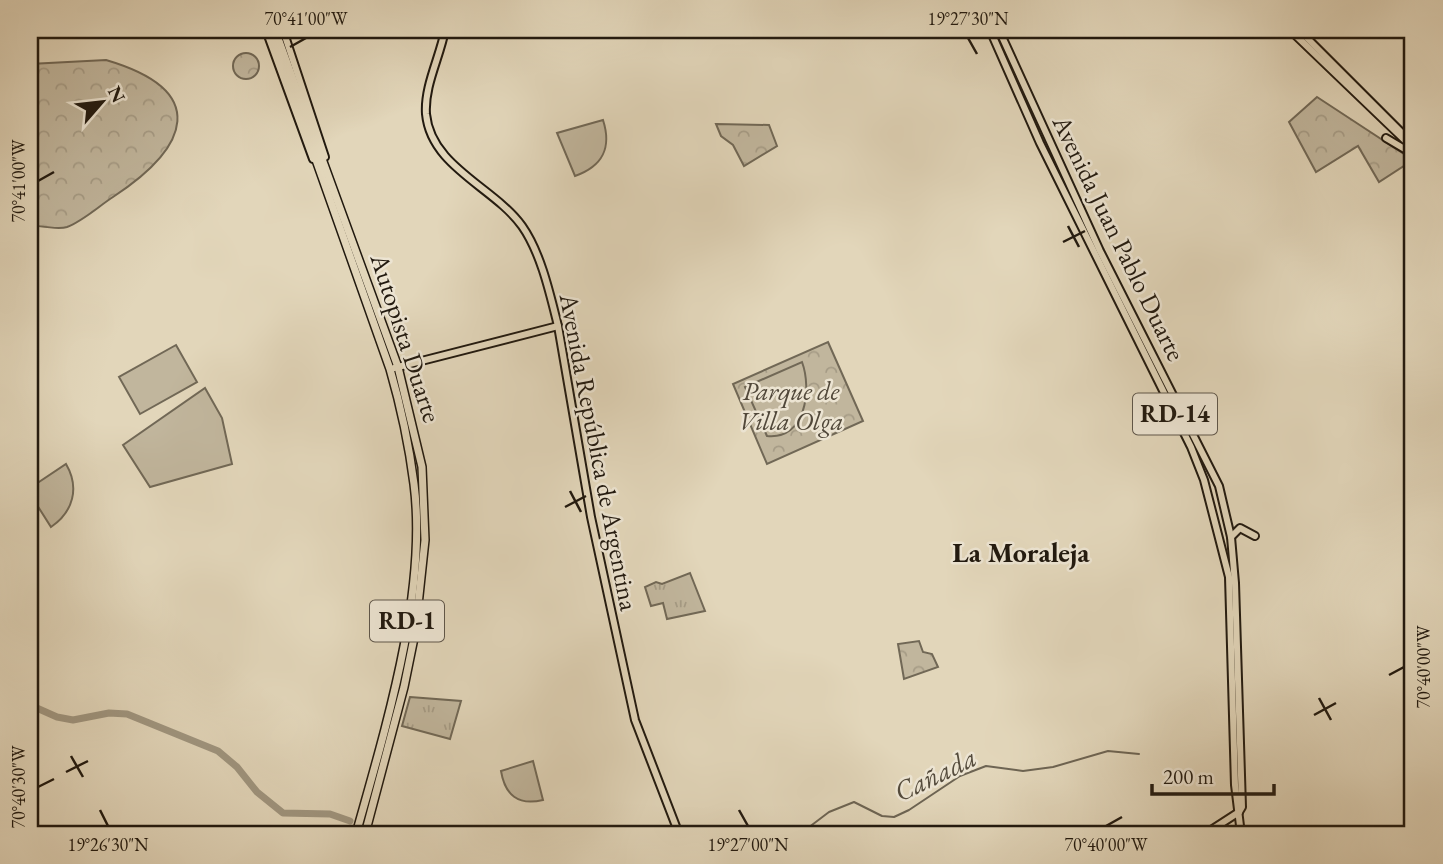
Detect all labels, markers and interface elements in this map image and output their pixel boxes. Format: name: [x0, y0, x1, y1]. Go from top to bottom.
text: 70°41'00"W: [264, 7, 348, 30]
text: 19°27'30"N: [928, 7, 1009, 30]
north arrow: [66, 66, 136, 136]
text: N: [102, 82, 132, 107]
street label: Avenida Juan Pablo Duarte: [1044, 109, 1193, 366]
text: 70°41'00"W: [7, 139, 30, 223]
street label: Autopista Duarte: [362, 248, 449, 427]
street label: Avenida República de Argentina: [551, 290, 647, 614]
park label: Parque de Villa Olga: [738, 374, 844, 438]
road number: RD-14: [1133, 394, 1217, 435]
district label: La Moraleja: [952, 534, 1090, 570]
road number: RD-1: [370, 600, 444, 642]
text: 70°40'00"W: [1412, 625, 1435, 709]
water label: Cañada: [888, 739, 982, 809]
text: 70°40'30"W: [7, 745, 30, 829]
scale bar: [1152, 752, 1275, 796]
text: 200 m: [1163, 763, 1214, 790]
text: 19°26'30"N: [68, 833, 149, 856]
text: 19°27'00"N: [708, 833, 789, 856]
text: 70°40'00"W: [1064, 833, 1148, 856]

